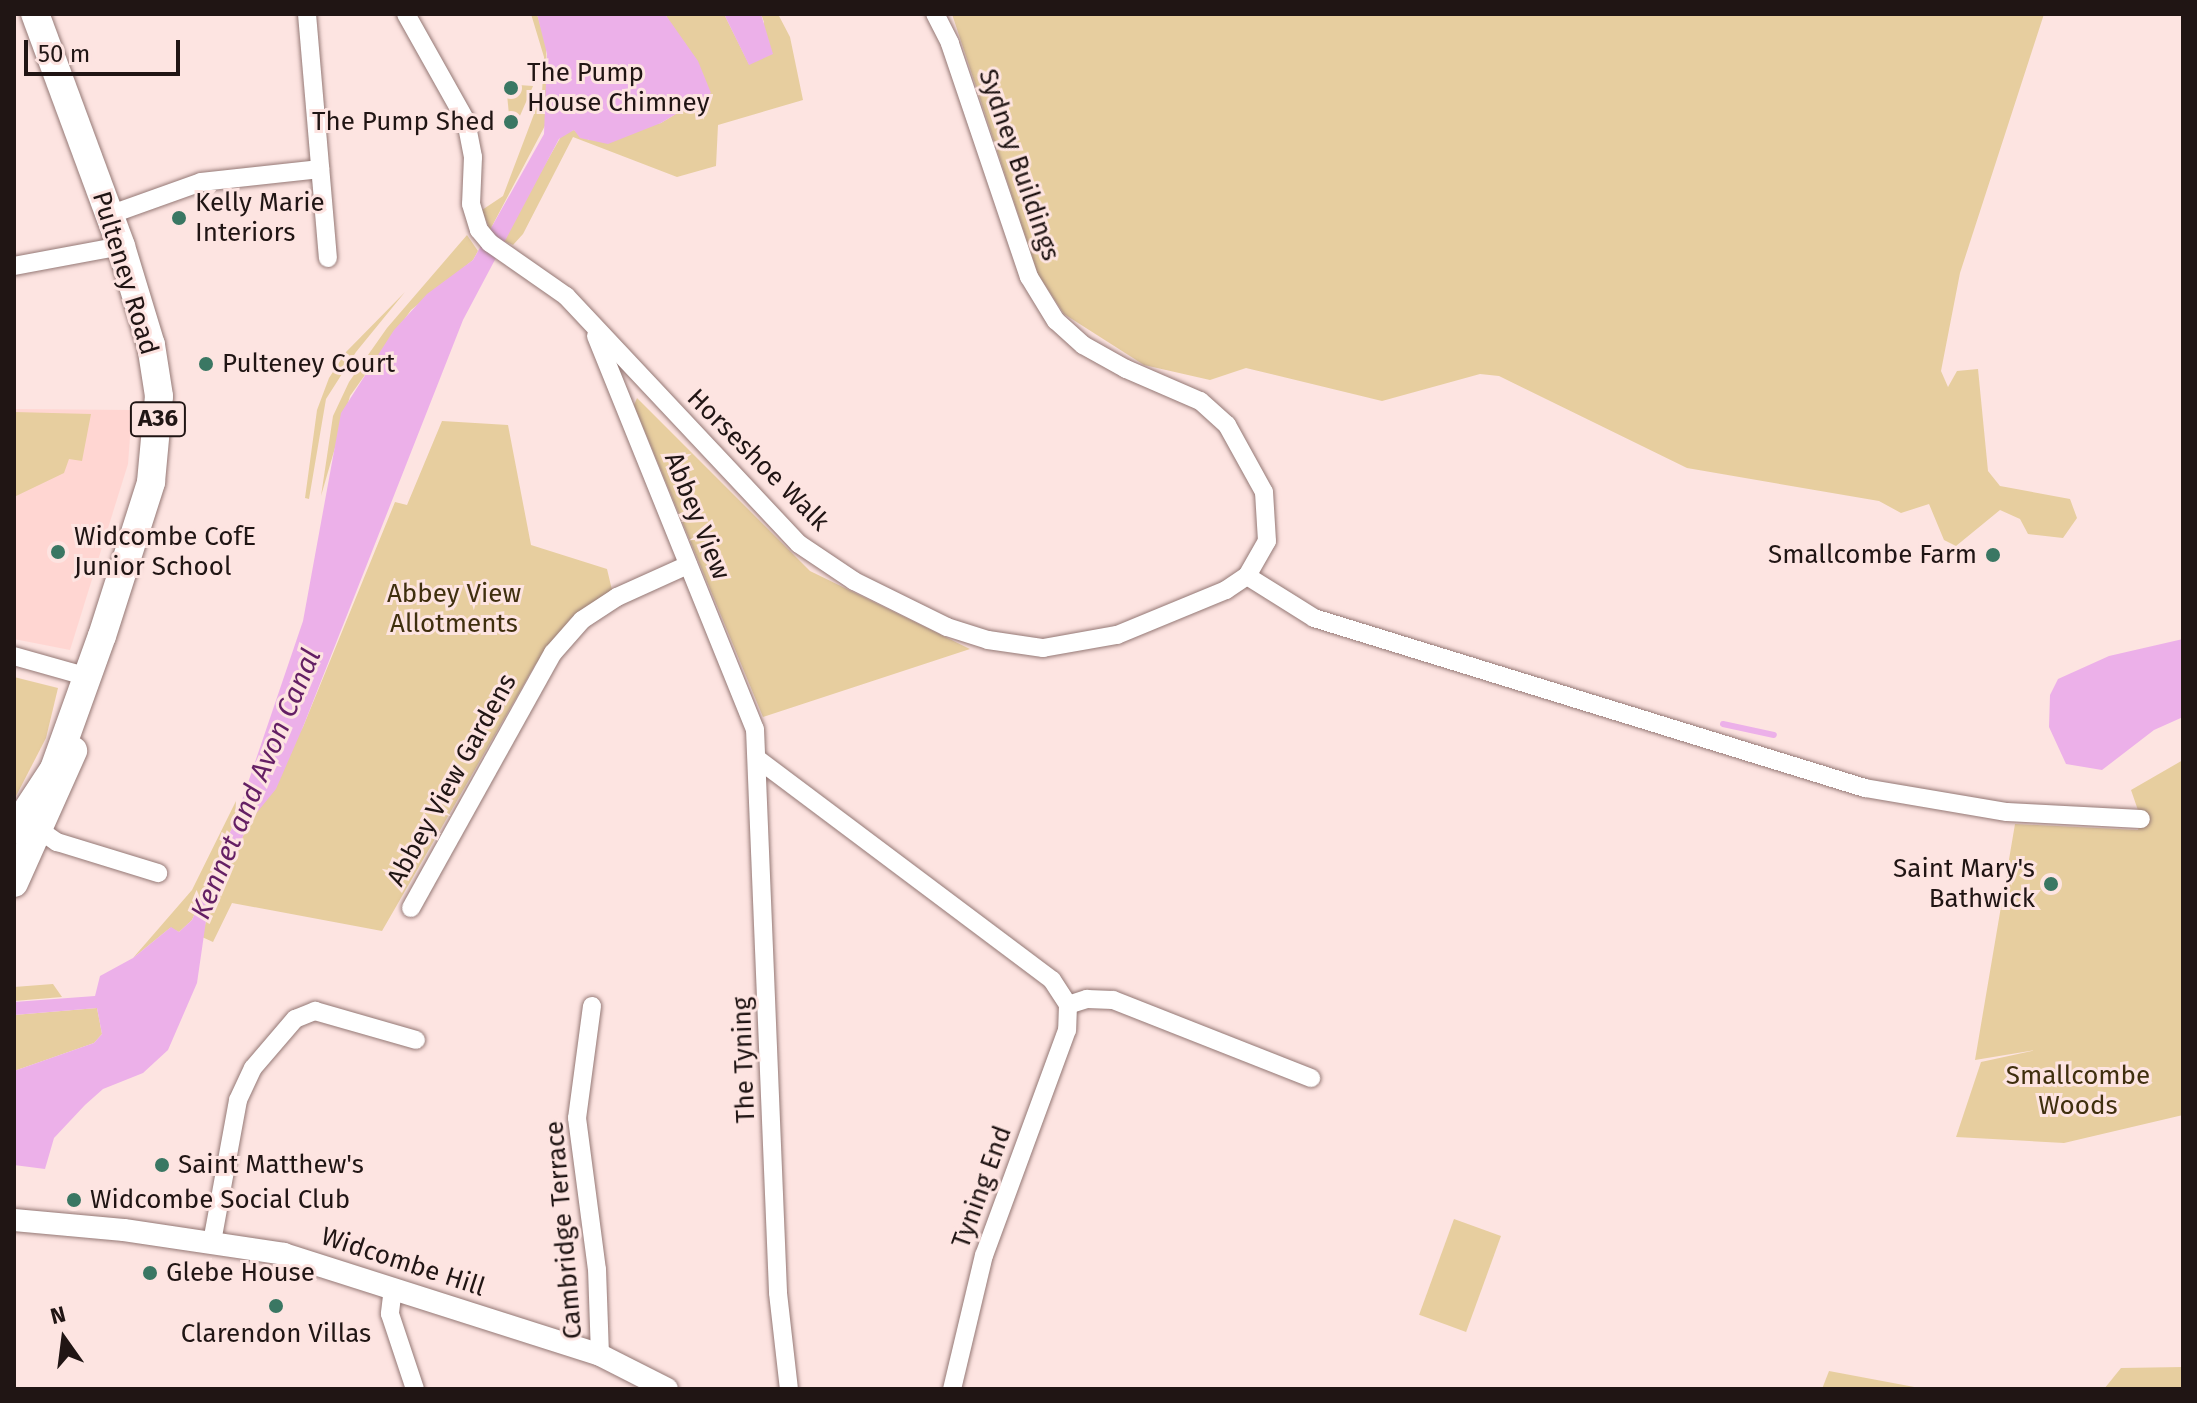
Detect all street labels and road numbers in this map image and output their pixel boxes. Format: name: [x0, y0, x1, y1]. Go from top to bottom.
street label: Sydney Buildings: [972, 65, 1066, 265]
street label: Pulteney Road: [85, 188, 165, 358]
street label: Horseshoe Walk: [681, 383, 835, 537]
road number: A36: [128, 399, 188, 439]
street label: Abbey View: [657, 448, 737, 584]
street label: Abbey View Gardens: [381, 668, 523, 892]
street label: The Tyning: [726, 996, 762, 1124]
street label: Cambridge Terrace: [539, 1120, 589, 1340]
street label: Tyning End: [945, 1122, 1019, 1252]
street label: Widcombe Hill: [317, 1221, 489, 1303]

